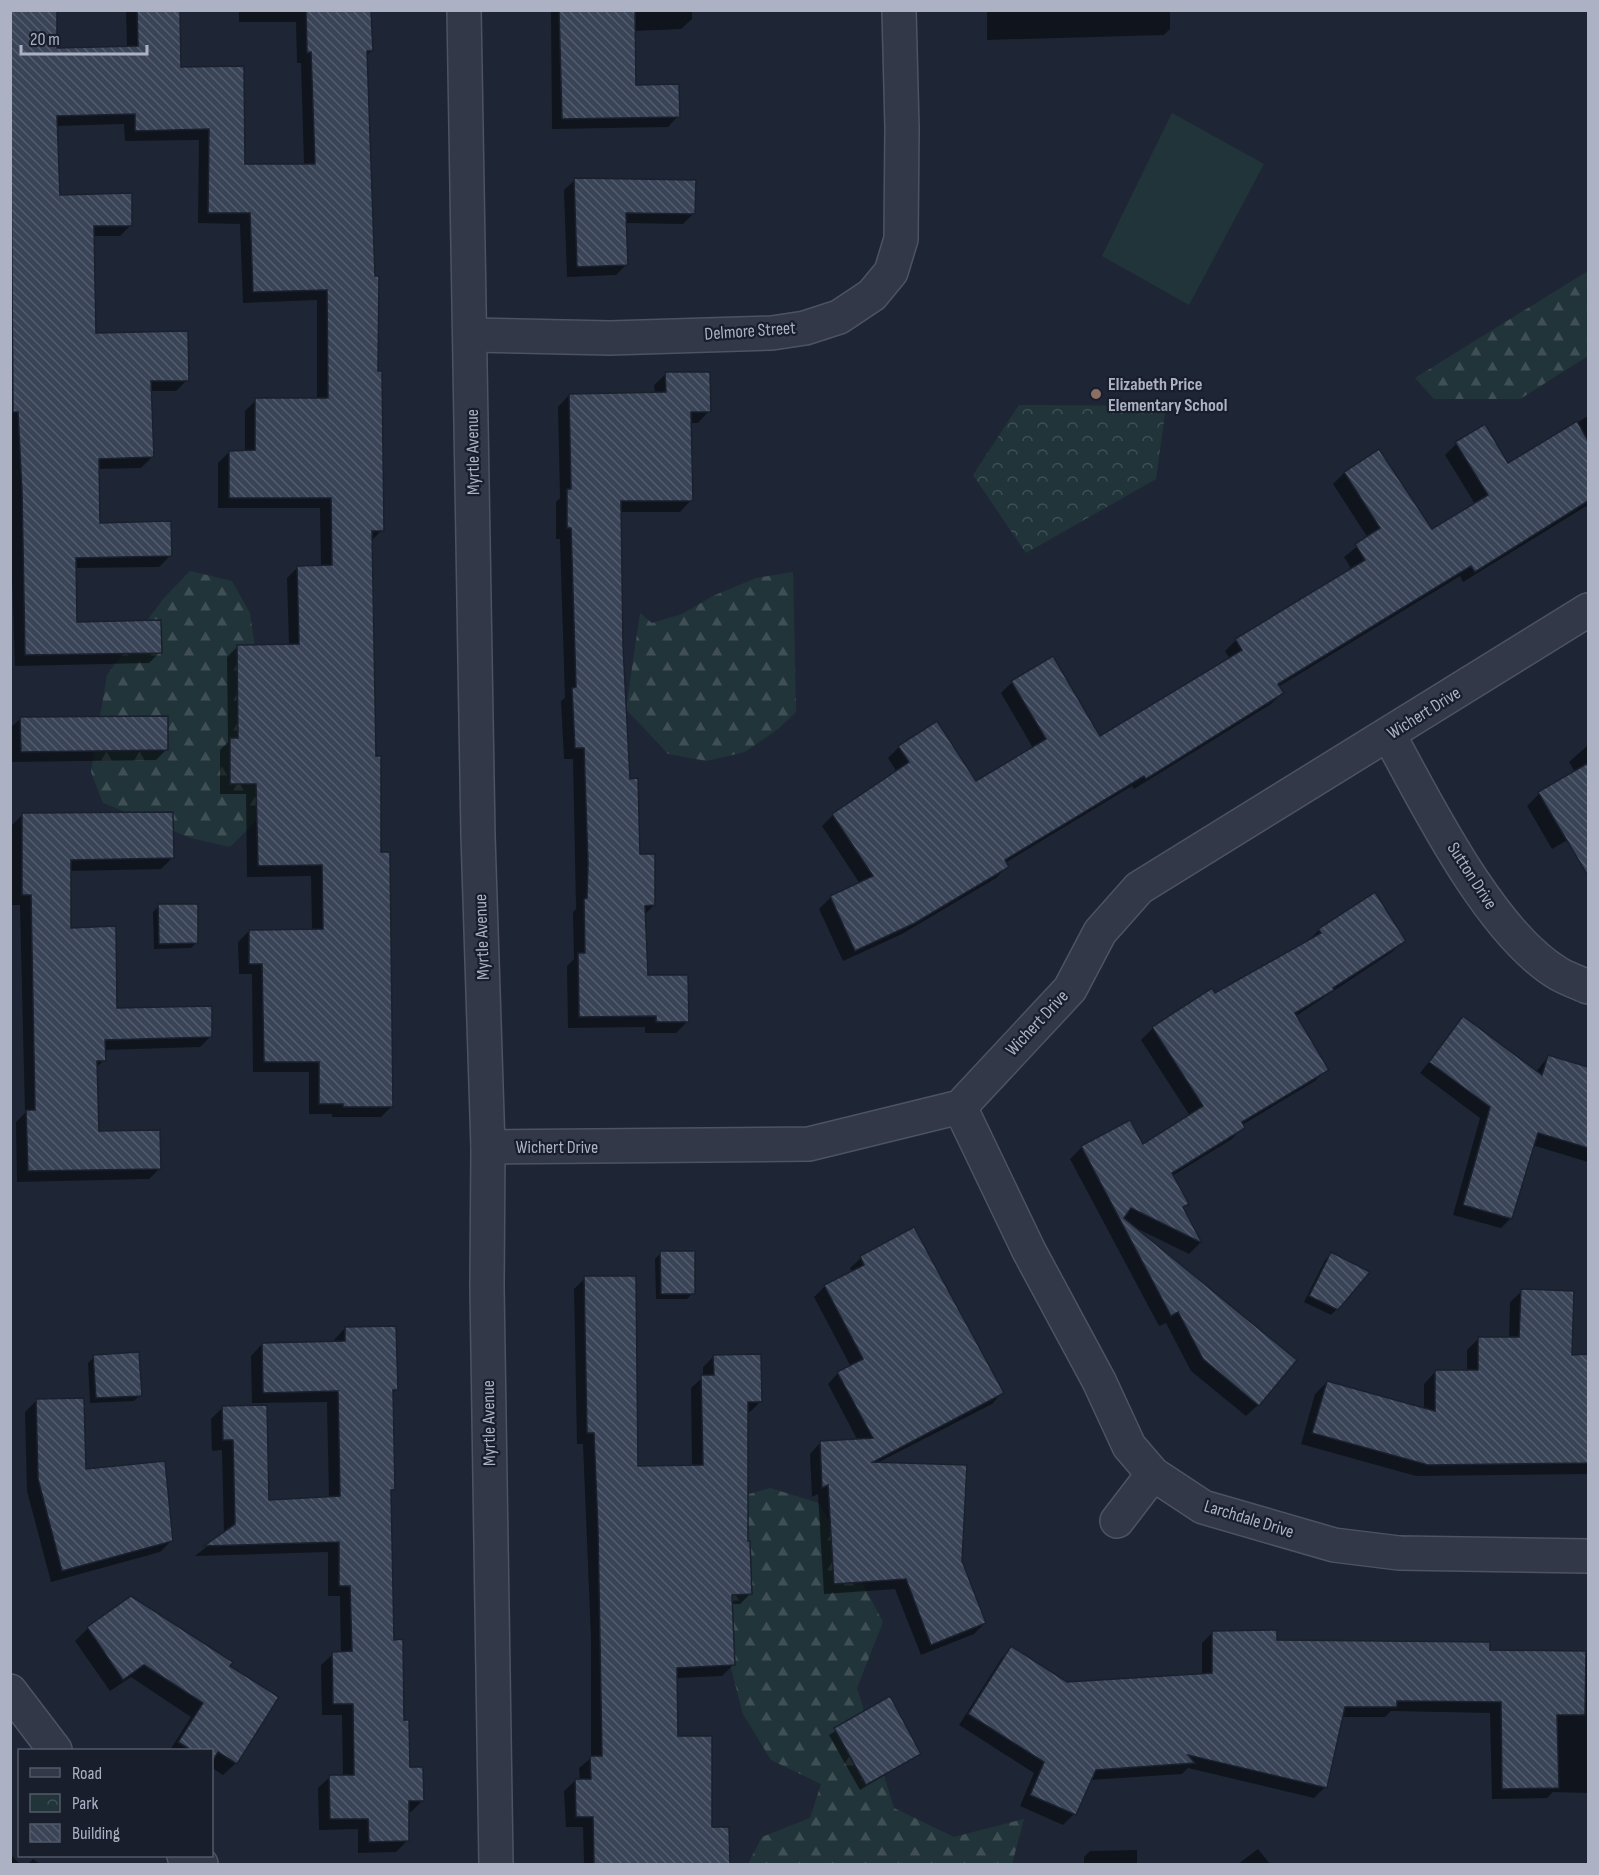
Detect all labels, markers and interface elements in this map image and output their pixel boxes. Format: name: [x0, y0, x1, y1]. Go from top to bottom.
scale bar: [21, 18, 147, 56]
text: 20 m: [30, 29, 60, 50]
street label: Delmore Street: [704, 317, 797, 345]
place label: Elizabeth Price Elementary School: [1108, 374, 1227, 416]
marker: Elizabeth Price Elementary School: [1089, 387, 1103, 401]
street label: Myrtle Avenue: [462, 409, 484, 495]
street label: Wichert Drive: [1384, 682, 1464, 744]
street label: Sutton Drive: [1443, 839, 1501, 913]
street label: Myrtle Avenue: [470, 894, 494, 980]
street label: Wichert Drive: [1001, 986, 1073, 1060]
street label: Wichert Drive: [516, 1137, 598, 1158]
street label: Myrtle Avenue: [478, 1380, 500, 1466]
street label: Larchdale Drive: [1202, 1495, 1296, 1543]
legend: [18, 1749, 213, 1857]
text: Road: [72, 1763, 102, 1784]
text: Park: [72, 1793, 98, 1814]
text: Building: [72, 1823, 120, 1844]

